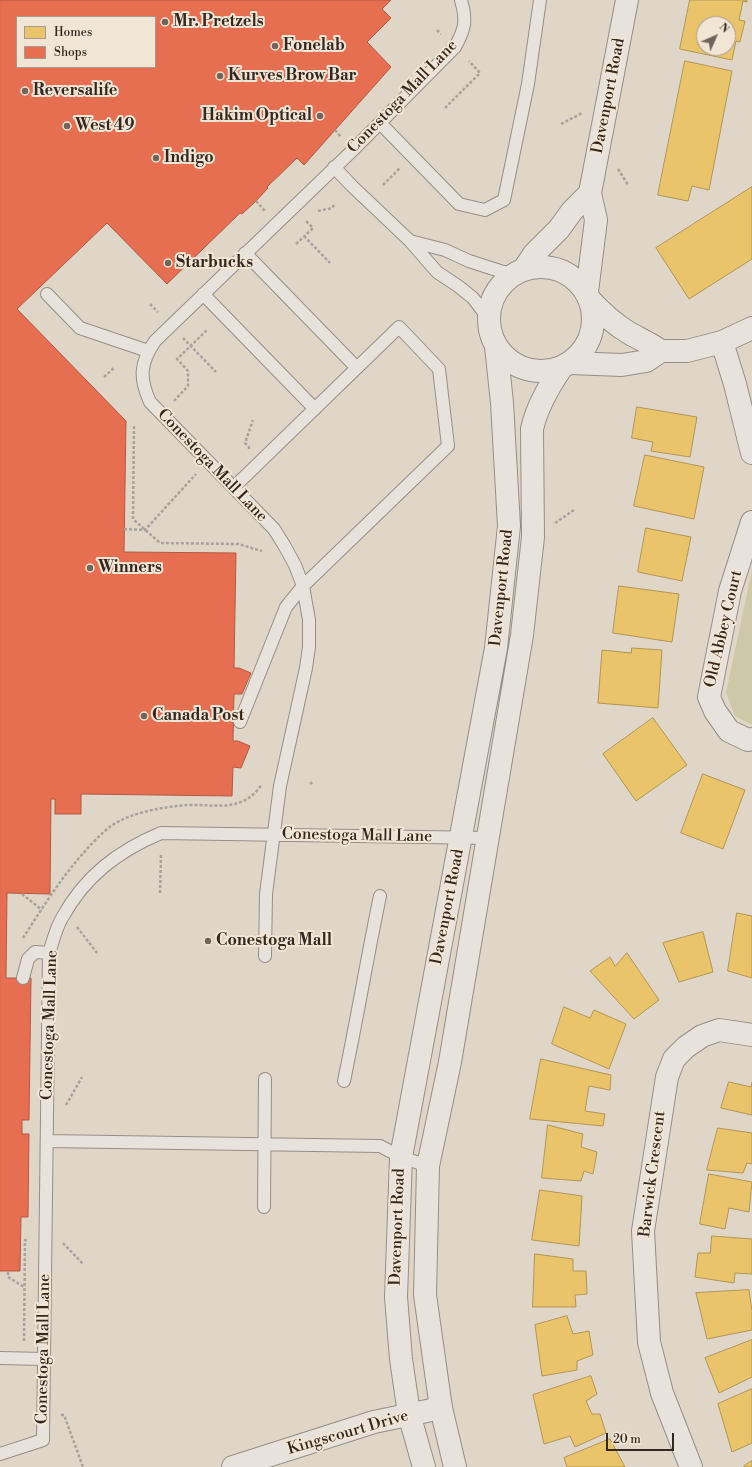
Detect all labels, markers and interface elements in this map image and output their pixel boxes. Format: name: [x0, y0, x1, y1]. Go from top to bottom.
place label: Mr. Pretzels: [173, 12, 264, 32]
legend: [16, 16, 156, 68]
north arrow: [696, 16, 736, 56]
marker: Mr. Pretzels: [160, 17, 170, 27]
text: N: [716, 20, 732, 36]
text: Homes: [54, 25, 92, 40]
place label: Fonelab: [283, 36, 345, 56]
street label: Conestoga Mall Lane: [344, 36, 462, 158]
street label: Davenport Road: [588, 37, 630, 155]
marker: Fonelab: [270, 41, 280, 51]
text: Shops: [54, 45, 87, 60]
place label: Kurves Brow Bar: [228, 66, 357, 86]
marker: Kurves Brow Bar: [215, 71, 225, 81]
place label: Reversalife: [33, 81, 117, 101]
marker: Reversalife: [20, 86, 30, 96]
place label: Hakim Optical: [202, 106, 312, 126]
marker: Hakim Optical: [315, 111, 325, 121]
place label: West 49: [75, 116, 135, 136]
marker: West 49: [62, 121, 72, 131]
place label: Indigo: [164, 148, 214, 168]
marker: Indigo: [151, 153, 161, 163]
place label: Starbucks: [176, 253, 253, 273]
marker: Starbucks: [163, 258, 173, 268]
street label: Conestoga Mall Lane: [153, 405, 271, 527]
street label: Davenport Road: [486, 529, 518, 647]
place label: Winners: [98, 558, 162, 578]
marker: Winners: [85, 563, 95, 573]
street label: Old Abbey Court: [701, 568, 747, 690]
place label: Canada Post: [152, 706, 244, 726]
marker: Canada Post: [139, 711, 149, 721]
street label: Conestoga Mall Lane: [282, 825, 432, 847]
street label: Davenport Road: [427, 848, 469, 966]
place label: Conestoga Mall: [216, 931, 332, 951]
marker: Conestoga Mall: [203, 936, 213, 946]
street label: Conestoga Mall Lane: [38, 950, 62, 1100]
street label: Barwick Crescent: [636, 1110, 670, 1238]
street label: Davenport Road: [386, 1168, 410, 1286]
street label: Conestoga Mall Lane: [33, 1274, 55, 1424]
street label: Kingscourt Drive: [285, 1407, 411, 1459]
scale bar: [608, 1425, 676, 1451]
text: 20 m: [613, 1432, 641, 1447]

